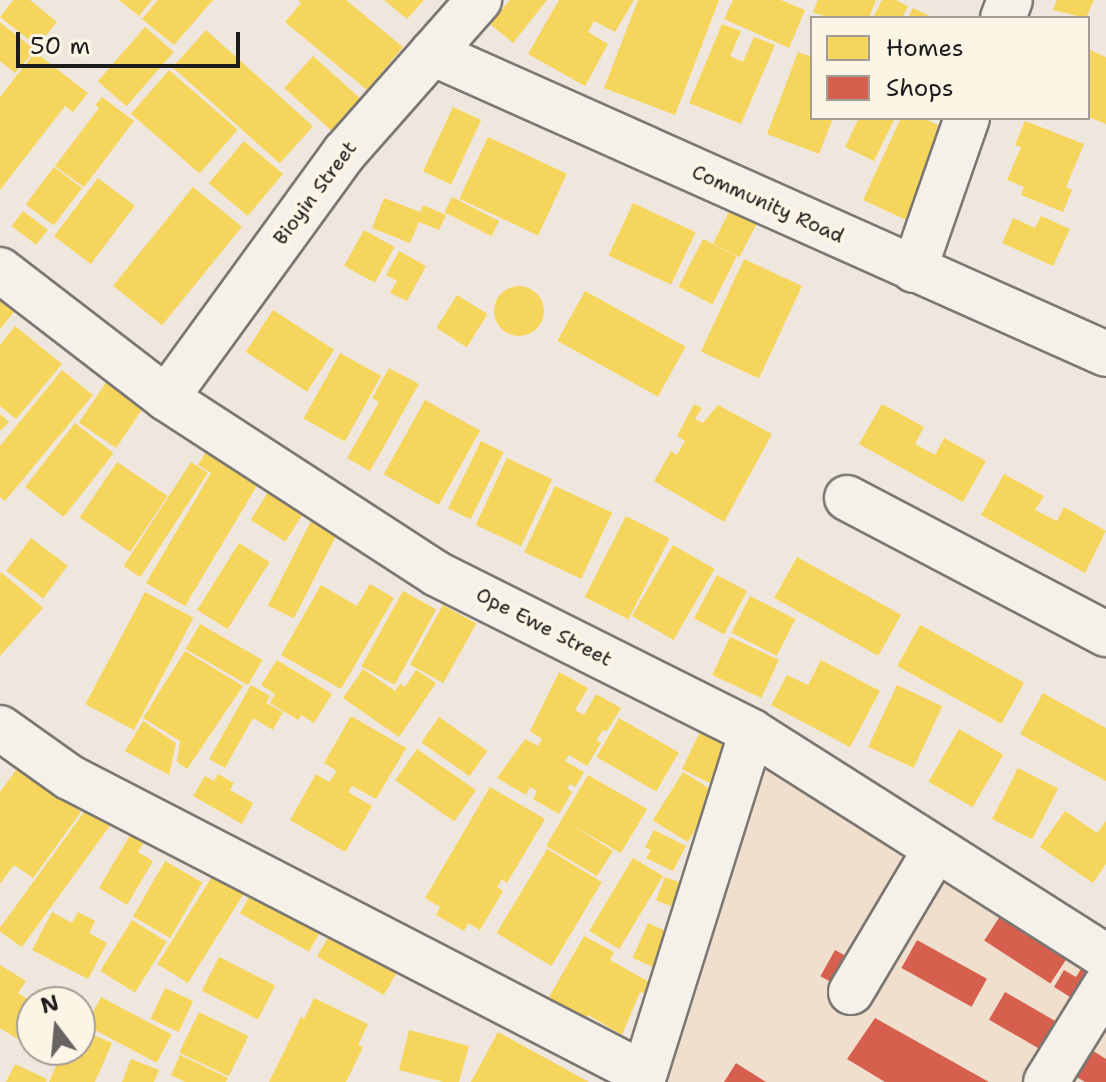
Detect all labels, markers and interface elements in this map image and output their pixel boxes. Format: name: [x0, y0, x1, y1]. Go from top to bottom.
scale bar: [20, 16, 244, 66]
legend: [810, 16, 1090, 120]
text: 50 m: [30, 30, 90, 62]
text: Homes: [886, 32, 964, 64]
text: Shops: [886, 72, 954, 104]
street label: Bioyin Street: [268, 136, 362, 250]
street label: Community Road: [688, 160, 848, 248]
street label: Ope Ewe Street: [472, 582, 616, 672]
north arrow: [16, 986, 96, 1066]
text: N: [37, 988, 62, 1021]

